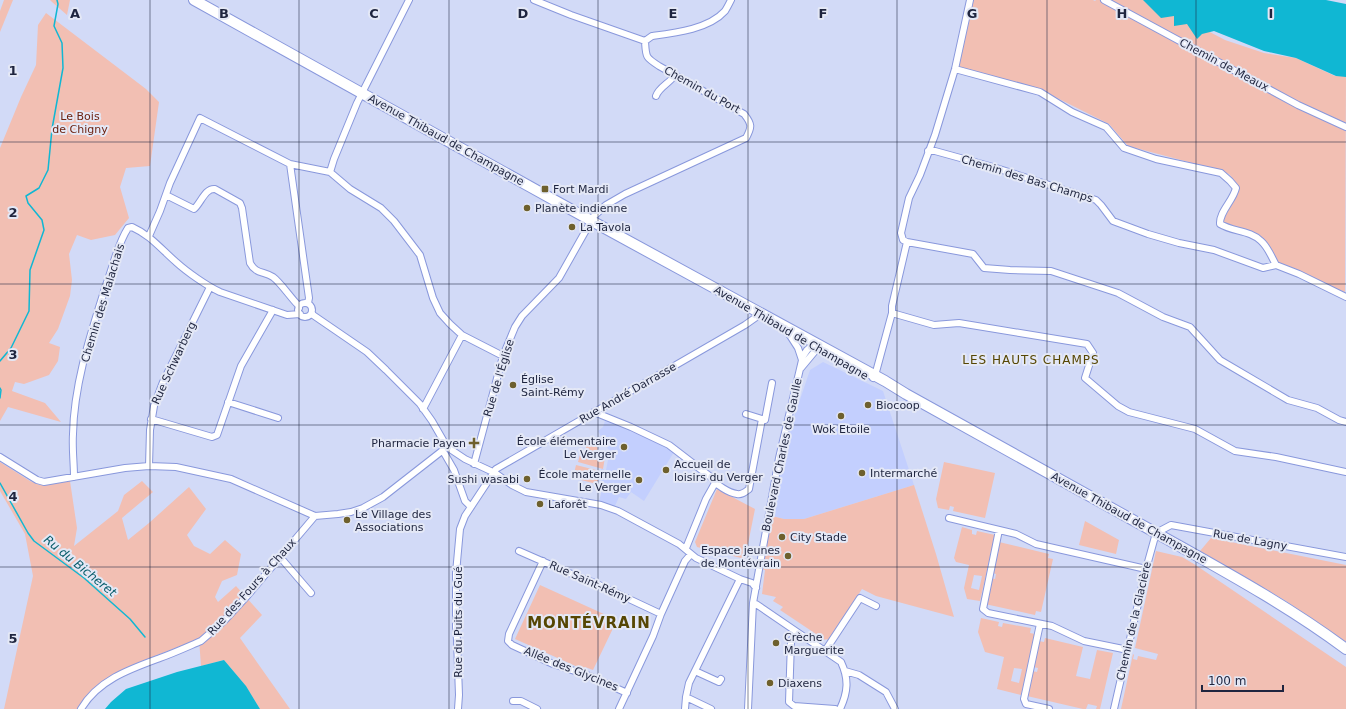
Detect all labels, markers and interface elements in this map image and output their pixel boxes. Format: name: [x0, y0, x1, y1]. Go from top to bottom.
text: A: [70, 6, 80, 21]
text: B: [219, 6, 229, 21]
text: C: [369, 6, 379, 21]
text: D: [518, 6, 529, 21]
text: E: [669, 6, 677, 21]
text: F: [819, 6, 827, 21]
text: G: [967, 6, 977, 21]
text: H: [1117, 6, 1127, 21]
text: I: [1269, 6, 1273, 21]
street label: Chemin de Meaux: [1177, 36, 1271, 94]
text: 1: [8, 63, 18, 78]
street label: Chemin du Port: [662, 64, 743, 117]
street label: Avenue Thibaud de Champagne: [366, 92, 526, 188]
park label: Le Bois de Chigny: [52, 110, 108, 136]
street label: Chemin des Bas Champs: [960, 153, 1095, 205]
place label: Fort Mardi: [553, 183, 609, 196]
marker: Fort Mardi: [540, 184, 550, 194]
place label: Planète indienne: [535, 202, 628, 215]
marker: Planète indienne: [522, 203, 532, 213]
text: 2: [8, 205, 18, 220]
place label: La Tavola: [580, 221, 631, 234]
marker: La Tavola: [567, 222, 577, 232]
street label: Chemin des Malachais: [79, 242, 127, 364]
street label: Avenue Thibaud de Champagne: [711, 283, 871, 383]
street label: Rue Schwarberg: [149, 320, 199, 406]
street label: Rue de l'Église: [481, 338, 517, 418]
text: 3: [8, 347, 18, 362]
district label: LES HAUTS CHAMPS: [962, 353, 1100, 367]
street label: Rue André Darrasse: [577, 360, 679, 426]
place label: Église Saint-Rémy: [521, 373, 585, 399]
street label: Boulevard Charles de Gaulle: [759, 377, 805, 533]
marker: Église Saint-Rémy: [508, 380, 518, 390]
place label: Biocoop: [876, 399, 920, 412]
marker: Biocoop: [863, 400, 873, 410]
marker: Wok Etoile: [836, 411, 846, 421]
place label: Wok Etoile: [812, 423, 870, 436]
place label: École élémentaire Le Verger: [517, 435, 616, 461]
place label: Pharmacie Payen: [371, 437, 466, 450]
marker: Pharmacie Payen: [469, 438, 479, 448]
marker: École élémentaire Le Verger: [619, 442, 629, 452]
place label: Accueil de loisirs du Verger: [674, 458, 763, 484]
marker: Accueil de loisirs du Verger: [661, 465, 671, 475]
place label: Intermarché: [870, 467, 937, 480]
place label: École maternelle Le Verger: [538, 468, 631, 494]
marker: Intermarché: [857, 468, 867, 478]
street label: Avenue Thibaud de Champagne: [1049, 470, 1209, 566]
place label: Sushi wasabi: [448, 473, 519, 486]
marker: Sushi wasabi: [522, 474, 532, 484]
marker: École maternelle Le Verger: [634, 475, 644, 485]
text: 4: [8, 489, 18, 504]
place label: Laforêt: [548, 498, 588, 511]
marker: Laforêt: [535, 499, 545, 509]
place label: Le Village des Associations: [355, 508, 431, 534]
marker: Le Village des Associations: [342, 515, 352, 525]
street label: Rue de Lagny: [1212, 527, 1289, 553]
place label: City Stade: [790, 531, 847, 544]
marker: City Stade: [777, 532, 787, 542]
water label: Ru du Bicheret: [41, 533, 120, 600]
street label: Rue des Fours à Chaux: [205, 536, 299, 638]
place label: Espace jeunes de Montévrain: [701, 544, 780, 570]
marker: Espace jeunes de Montévrain: [783, 551, 793, 561]
street label: Rue Saint-Rémy: [547, 558, 633, 606]
street label: Chemin de la Glacière: [1114, 560, 1154, 682]
street label: Rue du Puits du Gué: [452, 566, 465, 678]
district label: MONTÉVRAIN: [527, 613, 651, 632]
text: 5: [8, 631, 18, 646]
place label: Crèche Marguerite: [784, 631, 844, 657]
marker: Crèche Marguerite: [771, 638, 781, 648]
street label: Allée des Glycines: [522, 644, 620, 694]
scale bar: [1202, 667, 1283, 693]
text: 100 m: [1208, 674, 1246, 688]
place label: Diaxens: [778, 677, 822, 690]
marker: Diaxens: [765, 678, 775, 688]

